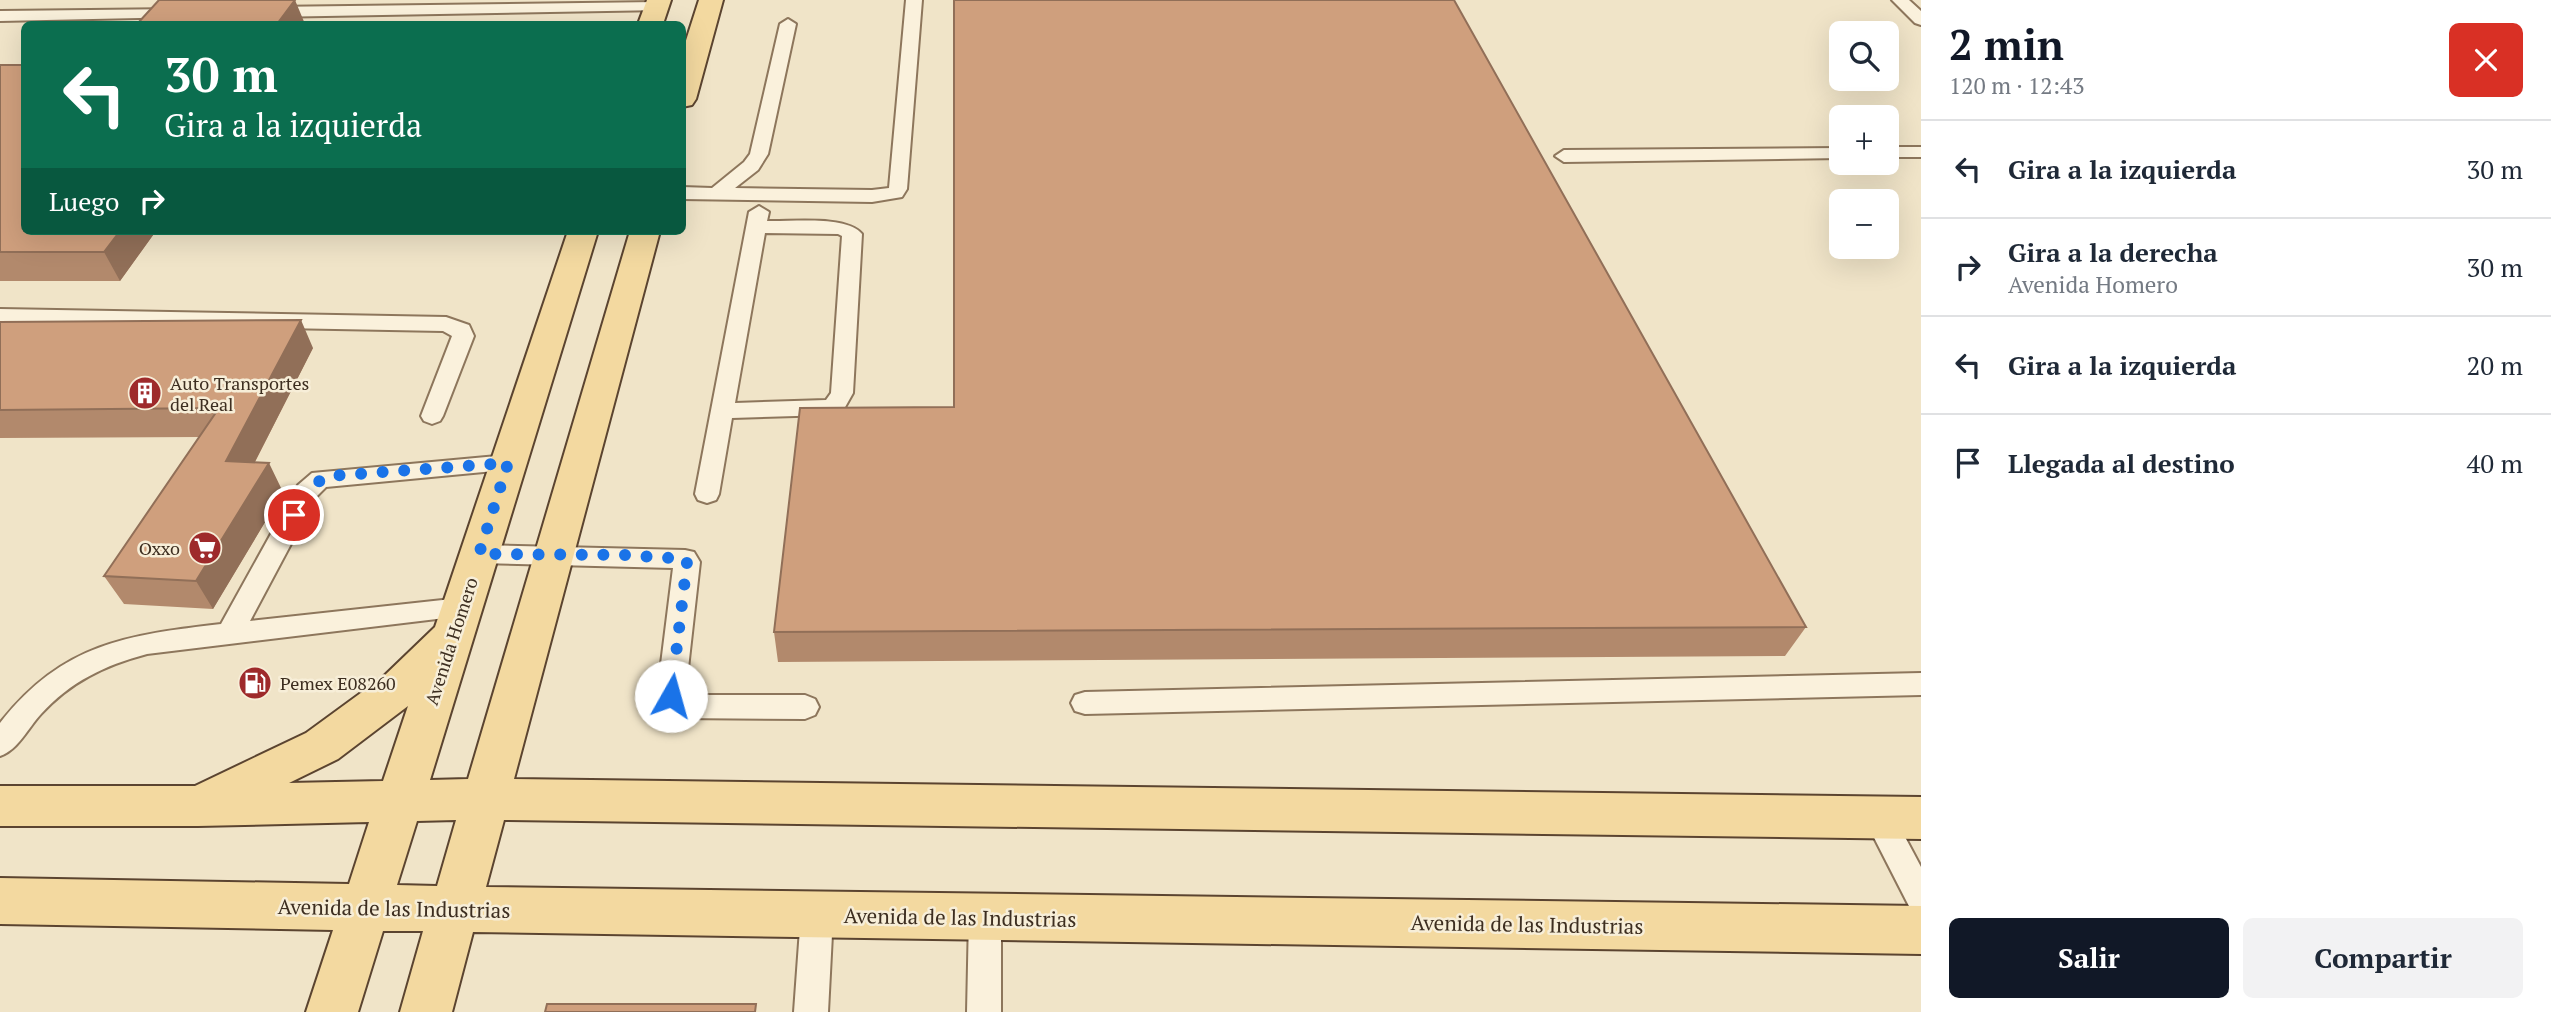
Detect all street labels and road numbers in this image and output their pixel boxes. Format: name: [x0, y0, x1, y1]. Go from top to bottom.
street label: Avenida Homero: [419, 574, 483, 708]
street label: Avenida de las Industrias: [277, 892, 511, 924]
street label: Avenida de las Industrias: [843, 901, 1077, 933]
street label: Avenida de las Industrias: [1410, 908, 1644, 940]

